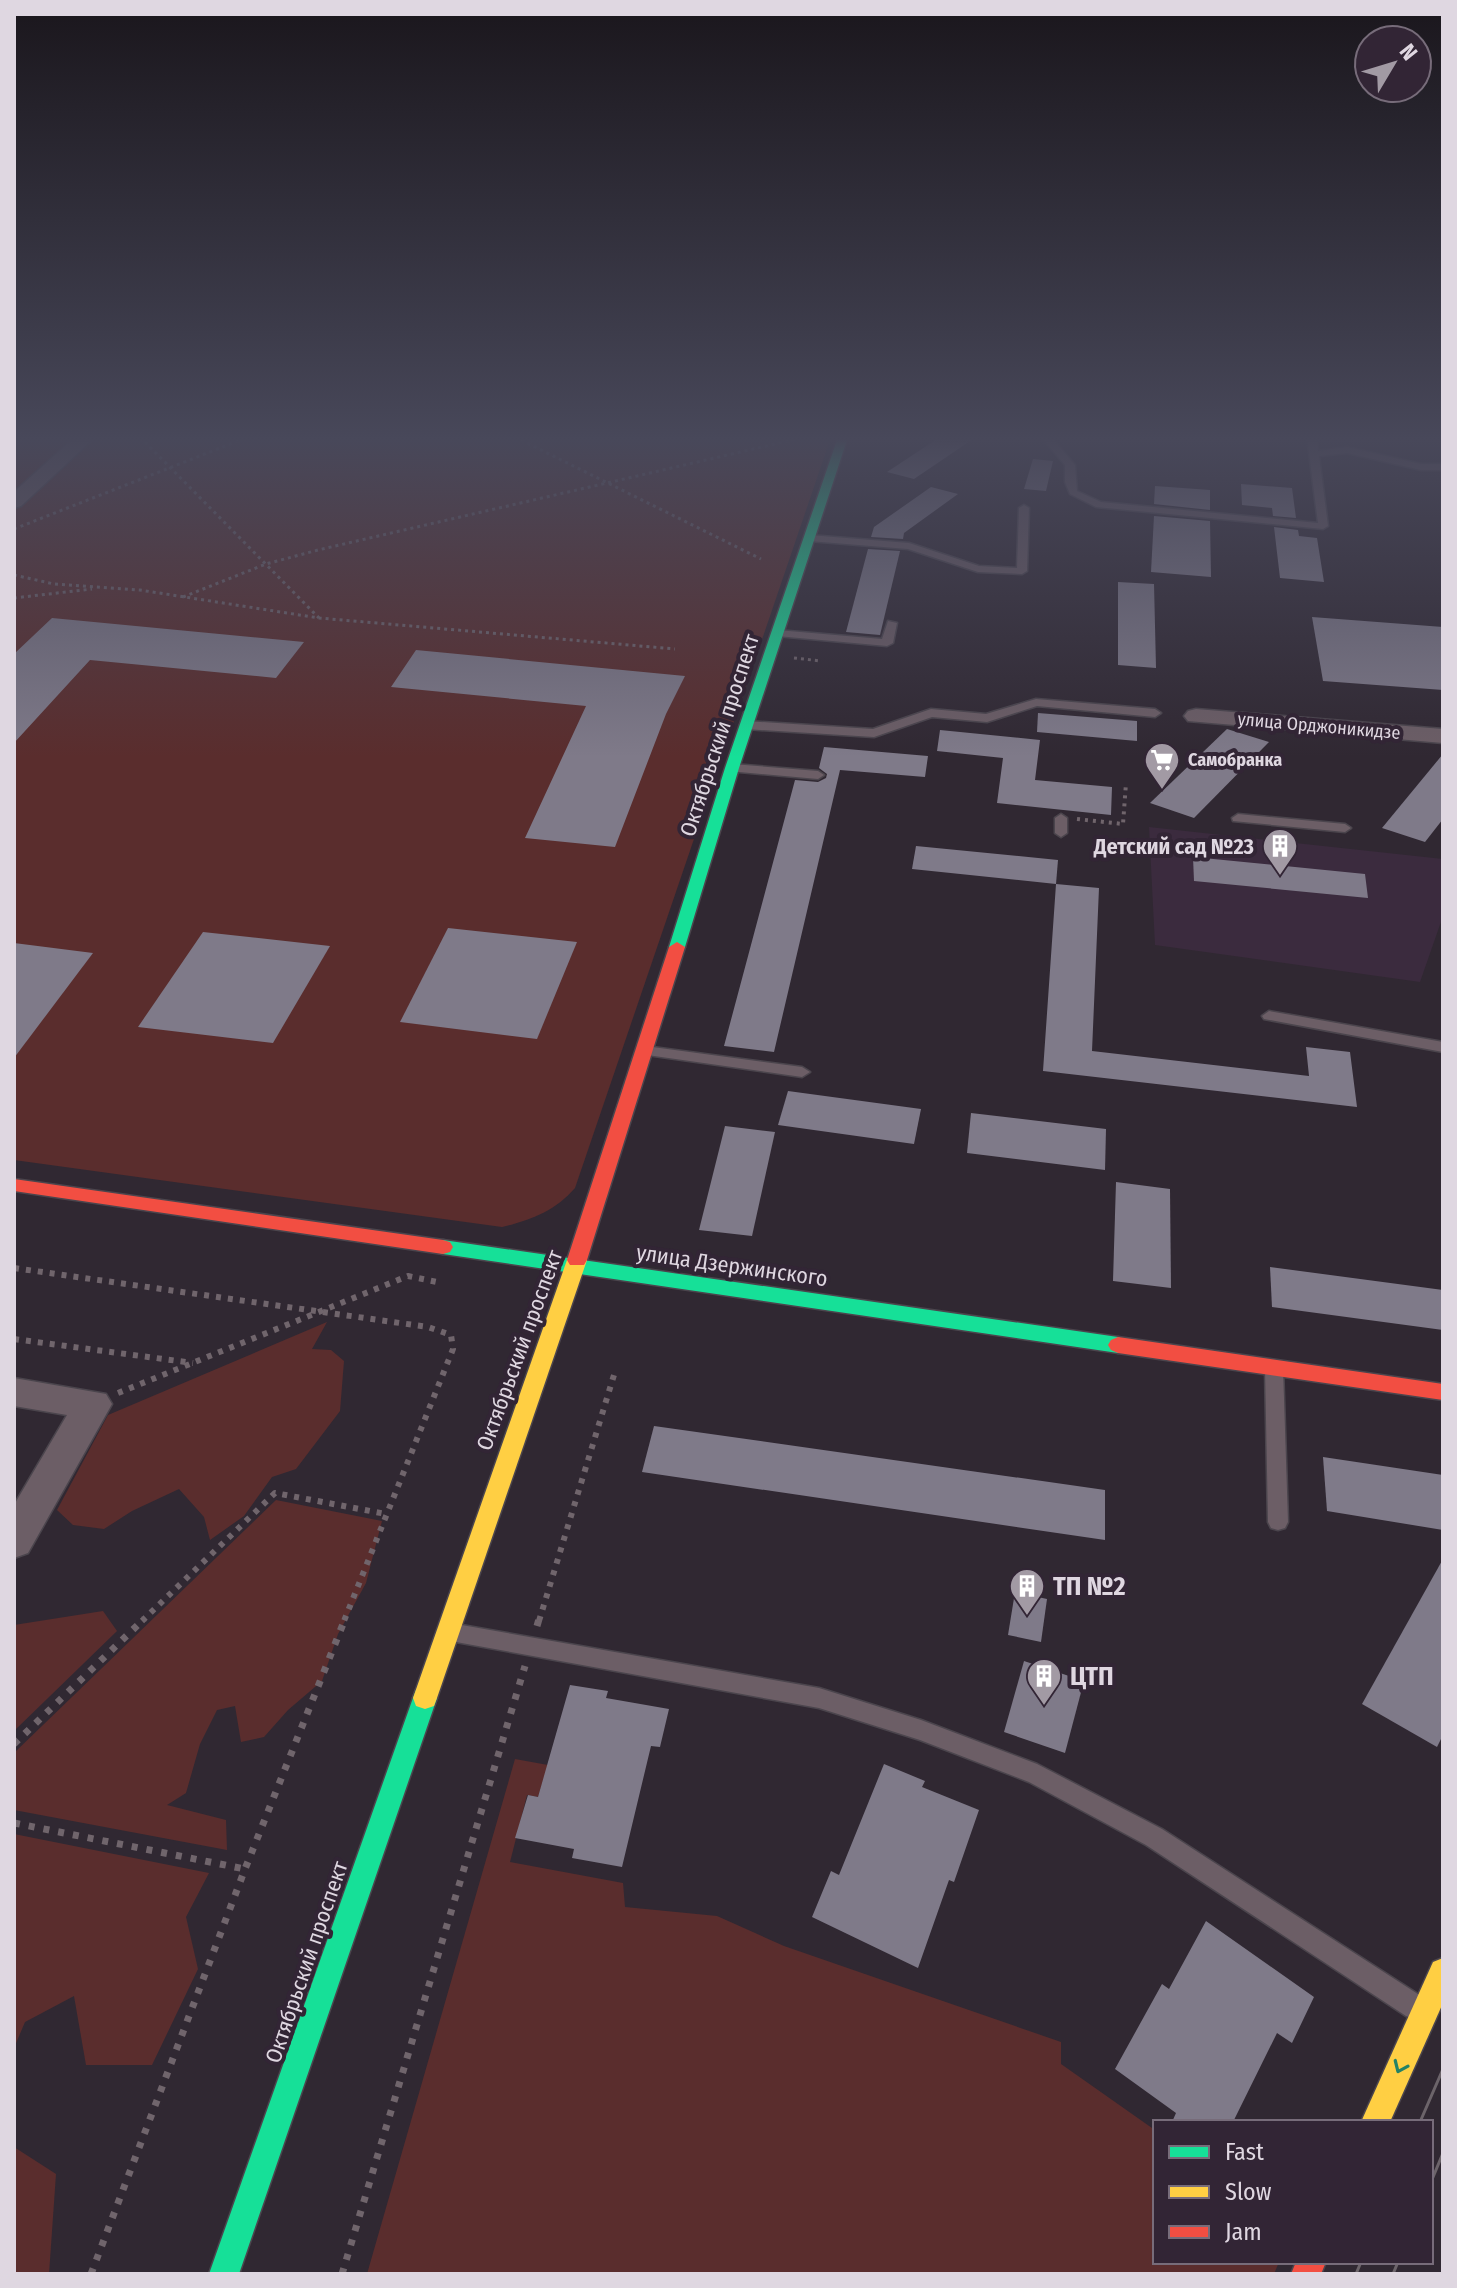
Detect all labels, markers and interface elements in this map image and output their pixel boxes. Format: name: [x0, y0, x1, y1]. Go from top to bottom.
north arrow: [1353, 24, 1433, 104]
text: N: [1394, 38, 1423, 66]
street label: Октябрьский проспект: [674, 630, 765, 840]
street label: улица Орджоникидзе: [1237, 708, 1401, 744]
supermarket icon: Самобранка: [1143, 741, 1181, 791]
place label: Самобранка: [1188, 749, 1282, 771]
building icon: Детский сад №23: [1261, 827, 1299, 877]
place label: Детский сад №23: [1093, 833, 1254, 860]
street label: улица Дзержинского: [635, 1239, 829, 1292]
street label: Октябрьский проспект: [471, 1246, 568, 1454]
building icon: ТП №2: [1008, 1567, 1046, 1617]
place label: ТП №2: [1053, 1571, 1125, 1602]
building icon: ЦТП: [1025, 1657, 1063, 1707]
place label: ЦТП: [1070, 1661, 1114, 1692]
street label: Октябрьский проспект: [259, 1858, 354, 2067]
one-way arrow: [1393, 2059, 1409, 2074]
legend: [1153, 2120, 1433, 2264]
text: Fast: [1225, 2138, 1264, 2166]
text: Slow: [1225, 2178, 1272, 2206]
text: Jam: [1225, 2218, 1262, 2246]

